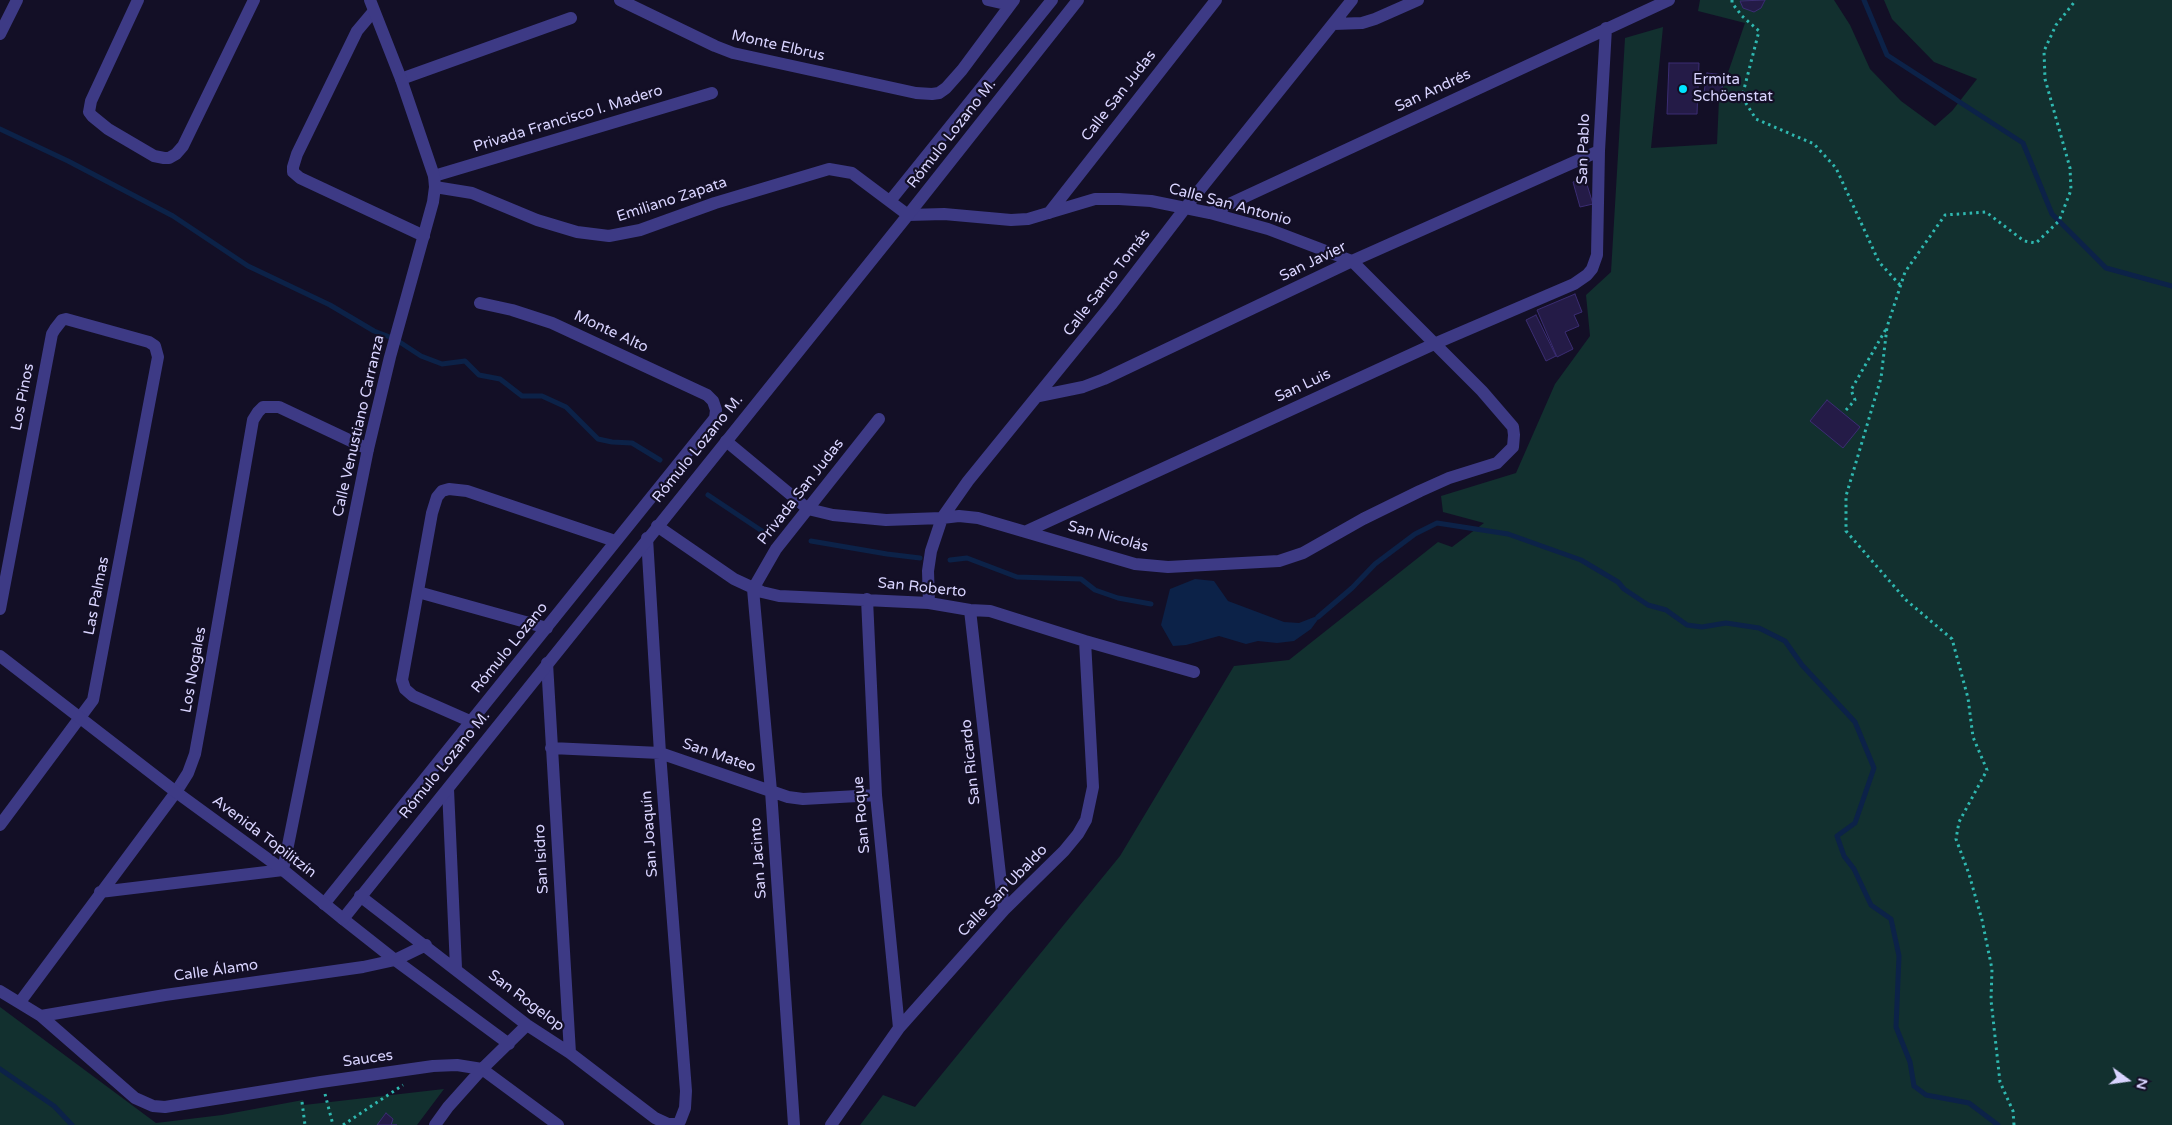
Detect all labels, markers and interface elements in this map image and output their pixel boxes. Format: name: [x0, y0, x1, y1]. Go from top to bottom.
street label: Monte Elbrus: [730, 27, 826, 65]
street label: Calle San Judas: [1078, 47, 1160, 145]
street label: San Andrés: [1392, 66, 1474, 116]
place label: Ermita Schöenstat: [1693, 71, 1773, 106]
street label: Rómulo Lozano M.: [904, 76, 1000, 192]
street label: Privada Francisco I. Madero: [471, 82, 665, 156]
marker: Ermita Schöenstat: [1677, 83, 1689, 95]
street label: San Pablo: [1574, 113, 1594, 185]
street label: Emiliano Zapata: [615, 174, 729, 226]
street label: Calle San Antonio: [1167, 180, 1293, 230]
street label: Calle Santo Tomás: [1060, 226, 1154, 340]
street label: San Javier: [1277, 238, 1349, 286]
street label: Monte Alto: [571, 307, 651, 357]
street label: Calle Venustiano Carranza: [329, 333, 389, 519]
street label: Los Pinos: [8, 362, 38, 432]
street label: San Luis: [1272, 365, 1334, 407]
street label: Rómulo Lozano M.: [649, 391, 747, 507]
street label: Privada San Judas: [754, 435, 848, 549]
street label: San Nicolás: [1066, 518, 1150, 556]
street label: Las Palmas: [81, 555, 113, 637]
street label: San Roberto: [877, 574, 967, 602]
street label: Rómulo Lozano: [468, 599, 552, 697]
street label: Los Nogales: [178, 626, 210, 714]
street label: Rómulo Lozano M.: [396, 707, 494, 823]
street label: San Ricardo: [958, 718, 984, 806]
street label: San Mateo: [680, 735, 758, 777]
street label: San Roque: [850, 776, 874, 854]
street label: San Joaquín: [638, 790, 662, 878]
street label: Avenida Topilitzín: [208, 792, 320, 882]
street label: San Jacinto: [747, 817, 771, 899]
street label: San Isidro: [531, 824, 553, 894]
street label: Calle San Ubaldo: [955, 841, 1051, 941]
street label: Calle Álamo: [173, 956, 259, 986]
street label: San Rogelop: [484, 966, 568, 1036]
street label: Sauces: [342, 1047, 394, 1071]
north arrow: [2102, 1055, 2152, 1105]
text: N: [2132, 1076, 2152, 1091]

